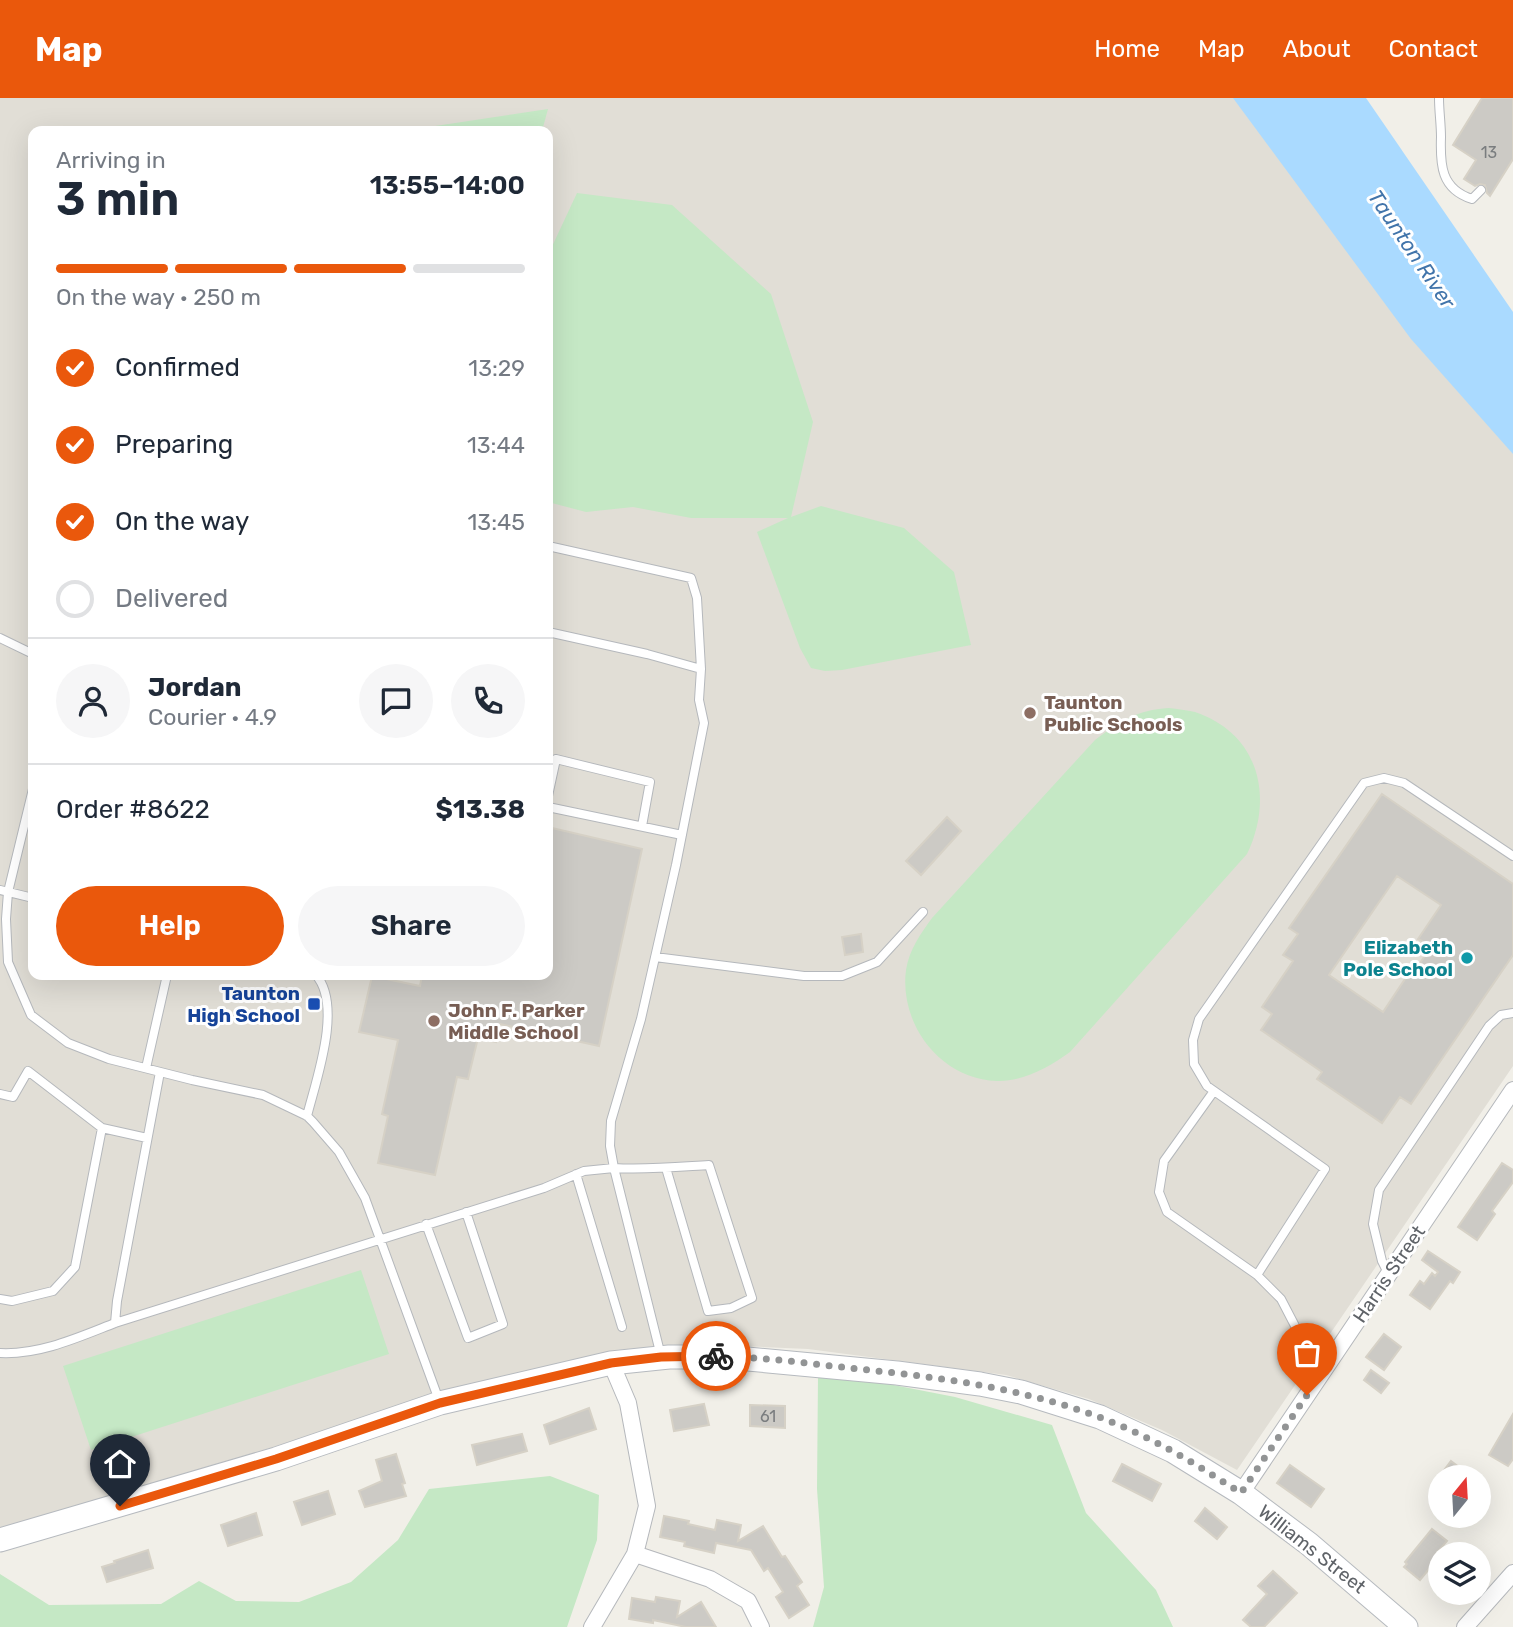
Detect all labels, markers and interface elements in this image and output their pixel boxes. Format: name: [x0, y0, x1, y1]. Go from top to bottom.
text: Map: [35, 30, 103, 69]
text: Home: [1094, 35, 1160, 63]
text: Map: [1198, 35, 1245, 63]
text: About: [1283, 35, 1351, 63]
text: Contact: [1389, 35, 1478, 63]
house number: 13: [1481, 143, 1497, 162]
text: Arriving in: [56, 146, 166, 174]
text: 13:55–14:00: [370, 170, 525, 201]
text: 3 min: [56, 172, 179, 227]
water label: Taunton River: [1363, 185, 1461, 314]
text: On the way · 250 m: [56, 283, 261, 311]
icon: check: [56, 349, 94, 387]
text: Confirmed: [115, 352, 240, 383]
text: 13:29: [468, 354, 525, 382]
icon: check: [56, 426, 94, 464]
text: Preparing: [115, 429, 233, 460]
text: 13:44: [467, 431, 525, 459]
icon: check: [56, 503, 94, 541]
text: On the way: [115, 506, 249, 537]
text: 13:45: [468, 508, 525, 536]
text: Delivered: [115, 583, 228, 614]
button: person: [56, 664, 130, 738]
button: chat: [359, 664, 433, 738]
button: phone: [451, 664, 525, 738]
text: Jordan: [148, 672, 241, 703]
place label: Taunton Public Schools: [1044, 691, 1182, 736]
text: Courier · 4.9: [148, 703, 277, 731]
marker: Taunton Public Schools: [1022, 705, 1038, 721]
text: Order #8622: [56, 794, 210, 825]
text: $13.38: [435, 794, 525, 825]
button: Help: [56, 886, 284, 966]
button: Share: [298, 886, 525, 966]
place label: Elizabeth Pole School: [1343, 936, 1453, 981]
marker: Elizabeth Pole School: [1459, 950, 1475, 966]
place label: Taunton High School: [187, 982, 300, 1027]
marker: Taunton High School: [306, 996, 322, 1012]
place label: John F. Parker Middle School: [448, 999, 585, 1044]
marker: John F. Parker Middle School: [426, 1013, 442, 1029]
street label: Harris Street: [1348, 1221, 1430, 1327]
courier: [681, 1321, 751, 1391]
pin: [1277, 1323, 1337, 1395]
icon: bag: [1288, 1334, 1326, 1372]
icon: bike: [697, 1337, 735, 1375]
house number: 61: [760, 1407, 776, 1426]
pin: [90, 1434, 150, 1506]
icon: home: [101, 1445, 139, 1483]
north arrow: [1428, 1465, 1491, 1528]
map controls: [1428, 1465, 1491, 1605]
street label: Williams Street: [1254, 1500, 1371, 1599]
button: layers: [1428, 1542, 1491, 1605]

